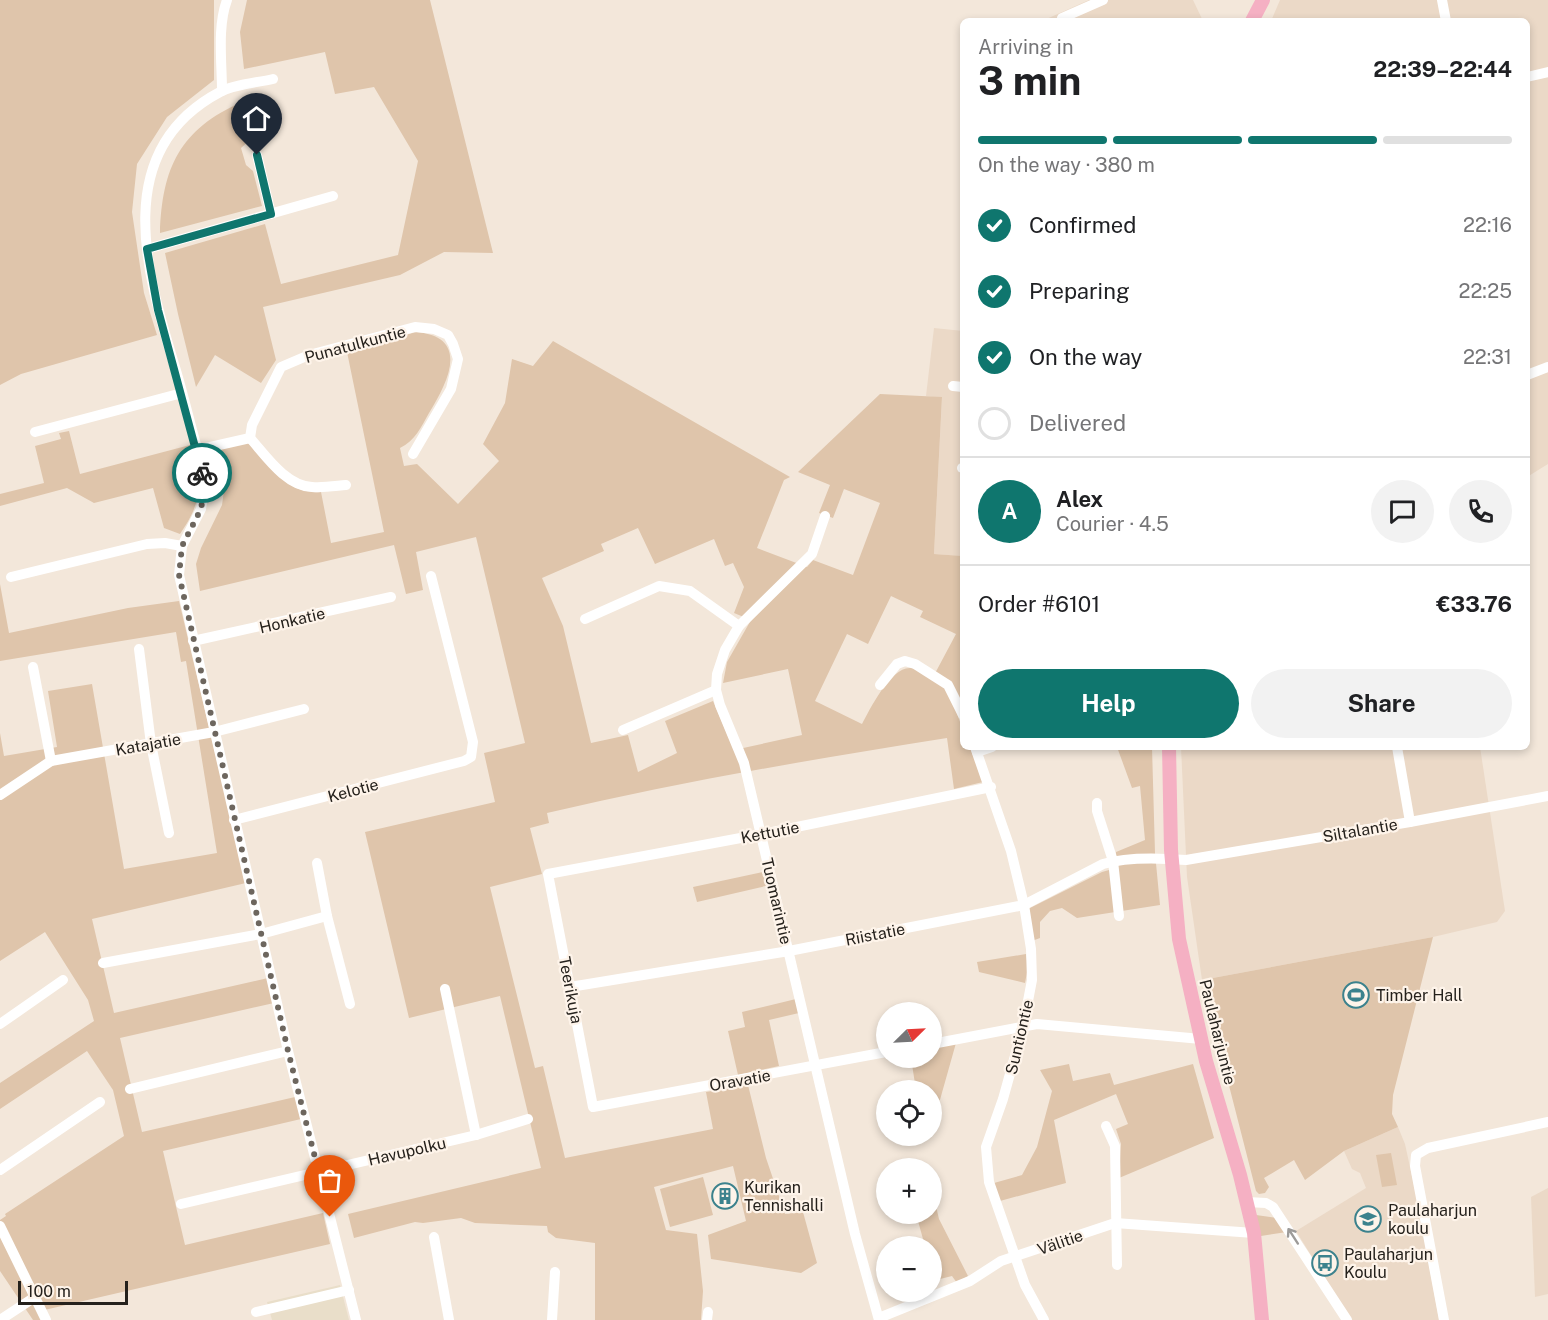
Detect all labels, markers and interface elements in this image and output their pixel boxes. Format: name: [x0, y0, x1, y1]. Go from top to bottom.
text: Arriving in: [978, 35, 1073, 59]
text: 22:39–22:44: [1373, 56, 1512, 82]
text: 3 min: [978, 58, 1081, 104]
pin: [231, 93, 282, 155]
icon: home: [240, 102, 273, 135]
text: On the way · 380 m: [978, 153, 1155, 177]
icon: check: [978, 209, 1011, 242]
text: Confirmed: [1029, 212, 1136, 238]
text: 22:16: [1463, 213, 1512, 237]
icon: check: [978, 275, 1011, 308]
text: Preparing: [1029, 278, 1130, 304]
text: 22:25: [1459, 279, 1512, 303]
street label: Punatulkuntie: [303, 322, 408, 367]
icon: check: [978, 341, 1011, 374]
text: On the way: [1029, 344, 1142, 370]
text: 22:31: [1463, 345, 1512, 369]
text: Delivered: [1029, 410, 1126, 436]
courier: [172, 443, 232, 503]
icon: bike: [186, 457, 219, 490]
button: chat: [1371, 480, 1434, 543]
button: phone: [1449, 480, 1512, 543]
text: Alex: [1056, 486, 1103, 512]
text: A: [1002, 498, 1017, 524]
text: Courier · 4.5: [1056, 512, 1169, 536]
text: Order #6101: [978, 591, 1100, 617]
text: €33.76: [1436, 591, 1512, 617]
street label: Honkatie: [257, 604, 327, 637]
button: Help: [978, 669, 1239, 738]
button: Share: [1251, 669, 1512, 738]
street label: Katajatie: [114, 729, 182, 760]
street label: Kelotie: [326, 775, 381, 806]
street label: Siltalantie: [1321, 815, 1399, 846]
street label: Kettutie: [739, 818, 801, 847]
street label: Tuomarintie: [757, 856, 796, 946]
street label: Riistatie: [844, 919, 907, 950]
street label: Teerikuja: [555, 955, 586, 1025]
street label: Paulaharjuntie: [1195, 977, 1240, 1087]
sports icon: Timber Hall: [1341, 980, 1371, 1010]
place label: Timber Hall: [1376, 986, 1463, 1005]
street label: Suntiontie: [1002, 998, 1037, 1076]
north arrow: [876, 1002, 942, 1068]
map controls: [876, 1002, 942, 1302]
street label: Oravatie: [708, 1066, 772, 1095]
button: locate: [876, 1080, 942, 1146]
street label: Havupolku: [366, 1133, 448, 1170]
pin: [304, 1155, 355, 1217]
button: +: [876, 1158, 942, 1224]
icon: bag: [313, 1164, 346, 1197]
place label: Kurikan Tennishalli: [744, 1178, 823, 1215]
building icon: Kurikan Tennishalli: [710, 1181, 740, 1211]
place label: Paulaharjun koulu: [1388, 1201, 1477, 1238]
school or university icon: Paulaharjun koulu: [1353, 1204, 1383, 1234]
street label: Välitie: [1035, 1226, 1085, 1259]
one-way arrow: [1287, 1228, 1299, 1244]
button: −: [876, 1236, 942, 1302]
place label: Paulaharjun Koulu: [1344, 1245, 1433, 1282]
bus stop icon: Paulaharjun Koulu: [1310, 1248, 1340, 1278]
scale bar: [18, 1278, 128, 1306]
text: 100 m: [27, 1282, 71, 1301]

